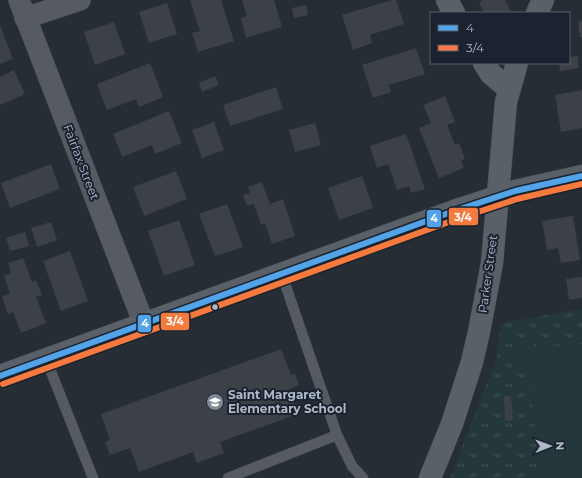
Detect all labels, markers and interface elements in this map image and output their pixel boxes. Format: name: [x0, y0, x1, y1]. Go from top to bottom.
legend: [430, 12, 570, 64]
text: 4: [466, 20, 474, 35]
text: 3/4: [466, 40, 484, 55]
street label: Fairfax Street: [60, 122, 103, 202]
line badge: 3/4: [448, 207, 479, 226]
line badge: 4: [426, 209, 442, 228]
text: 3/4: [453, 210, 472, 224]
text: 4: [430, 211, 438, 225]
street label: Parker Street: [475, 234, 500, 314]
unlabelled marker: [210, 302, 220, 312]
line badge: 3/4: [160, 312, 190, 331]
line badge: 4: [137, 314, 152, 333]
text: 3/4: [165, 314, 184, 328]
text: 4: [141, 316, 149, 330]
place label: Saint Margaret Elementary School: [228, 387, 346, 416]
school or university icon: Saint Margaret Elementary School: [205, 392, 225, 412]
north arrow: [530, 426, 570, 466]
text: N: [553, 441, 567, 450]

